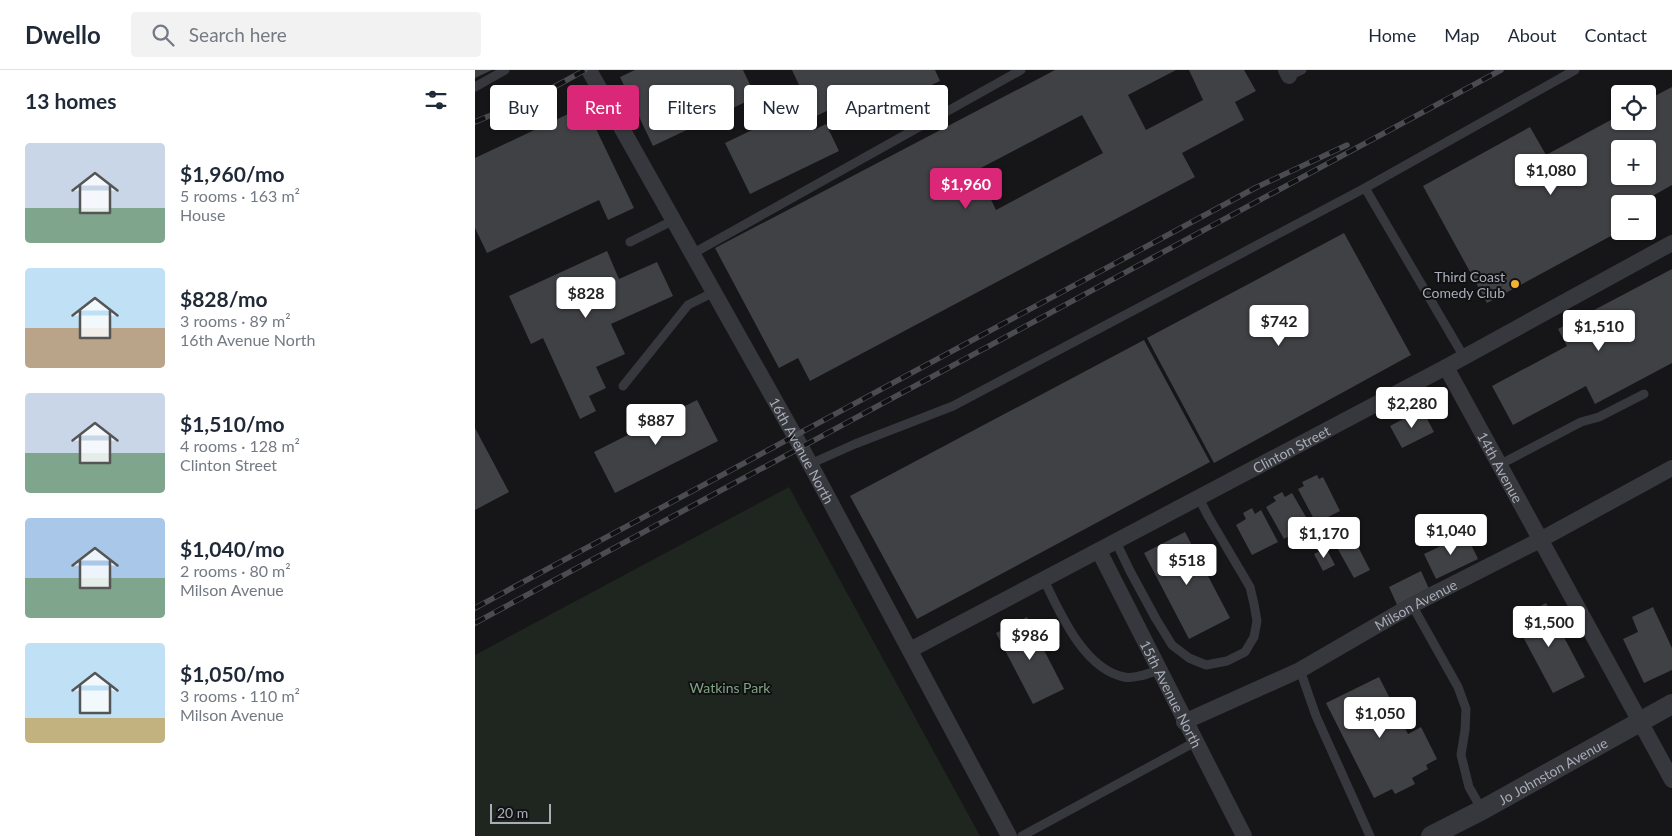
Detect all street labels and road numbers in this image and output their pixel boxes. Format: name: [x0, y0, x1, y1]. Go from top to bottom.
street label: 16th Avenue North: [766, 394, 838, 506]
street label: Clinton Street: [1250, 421, 1333, 476]
street label: 14th Avenue: [1474, 428, 1527, 506]
street label: Milson Avenue: [1371, 575, 1459, 633]
street label: 15th Avenue North: [1137, 637, 1206, 750]
street label: Jo Johnston Avenue: [1495, 733, 1610, 808]

